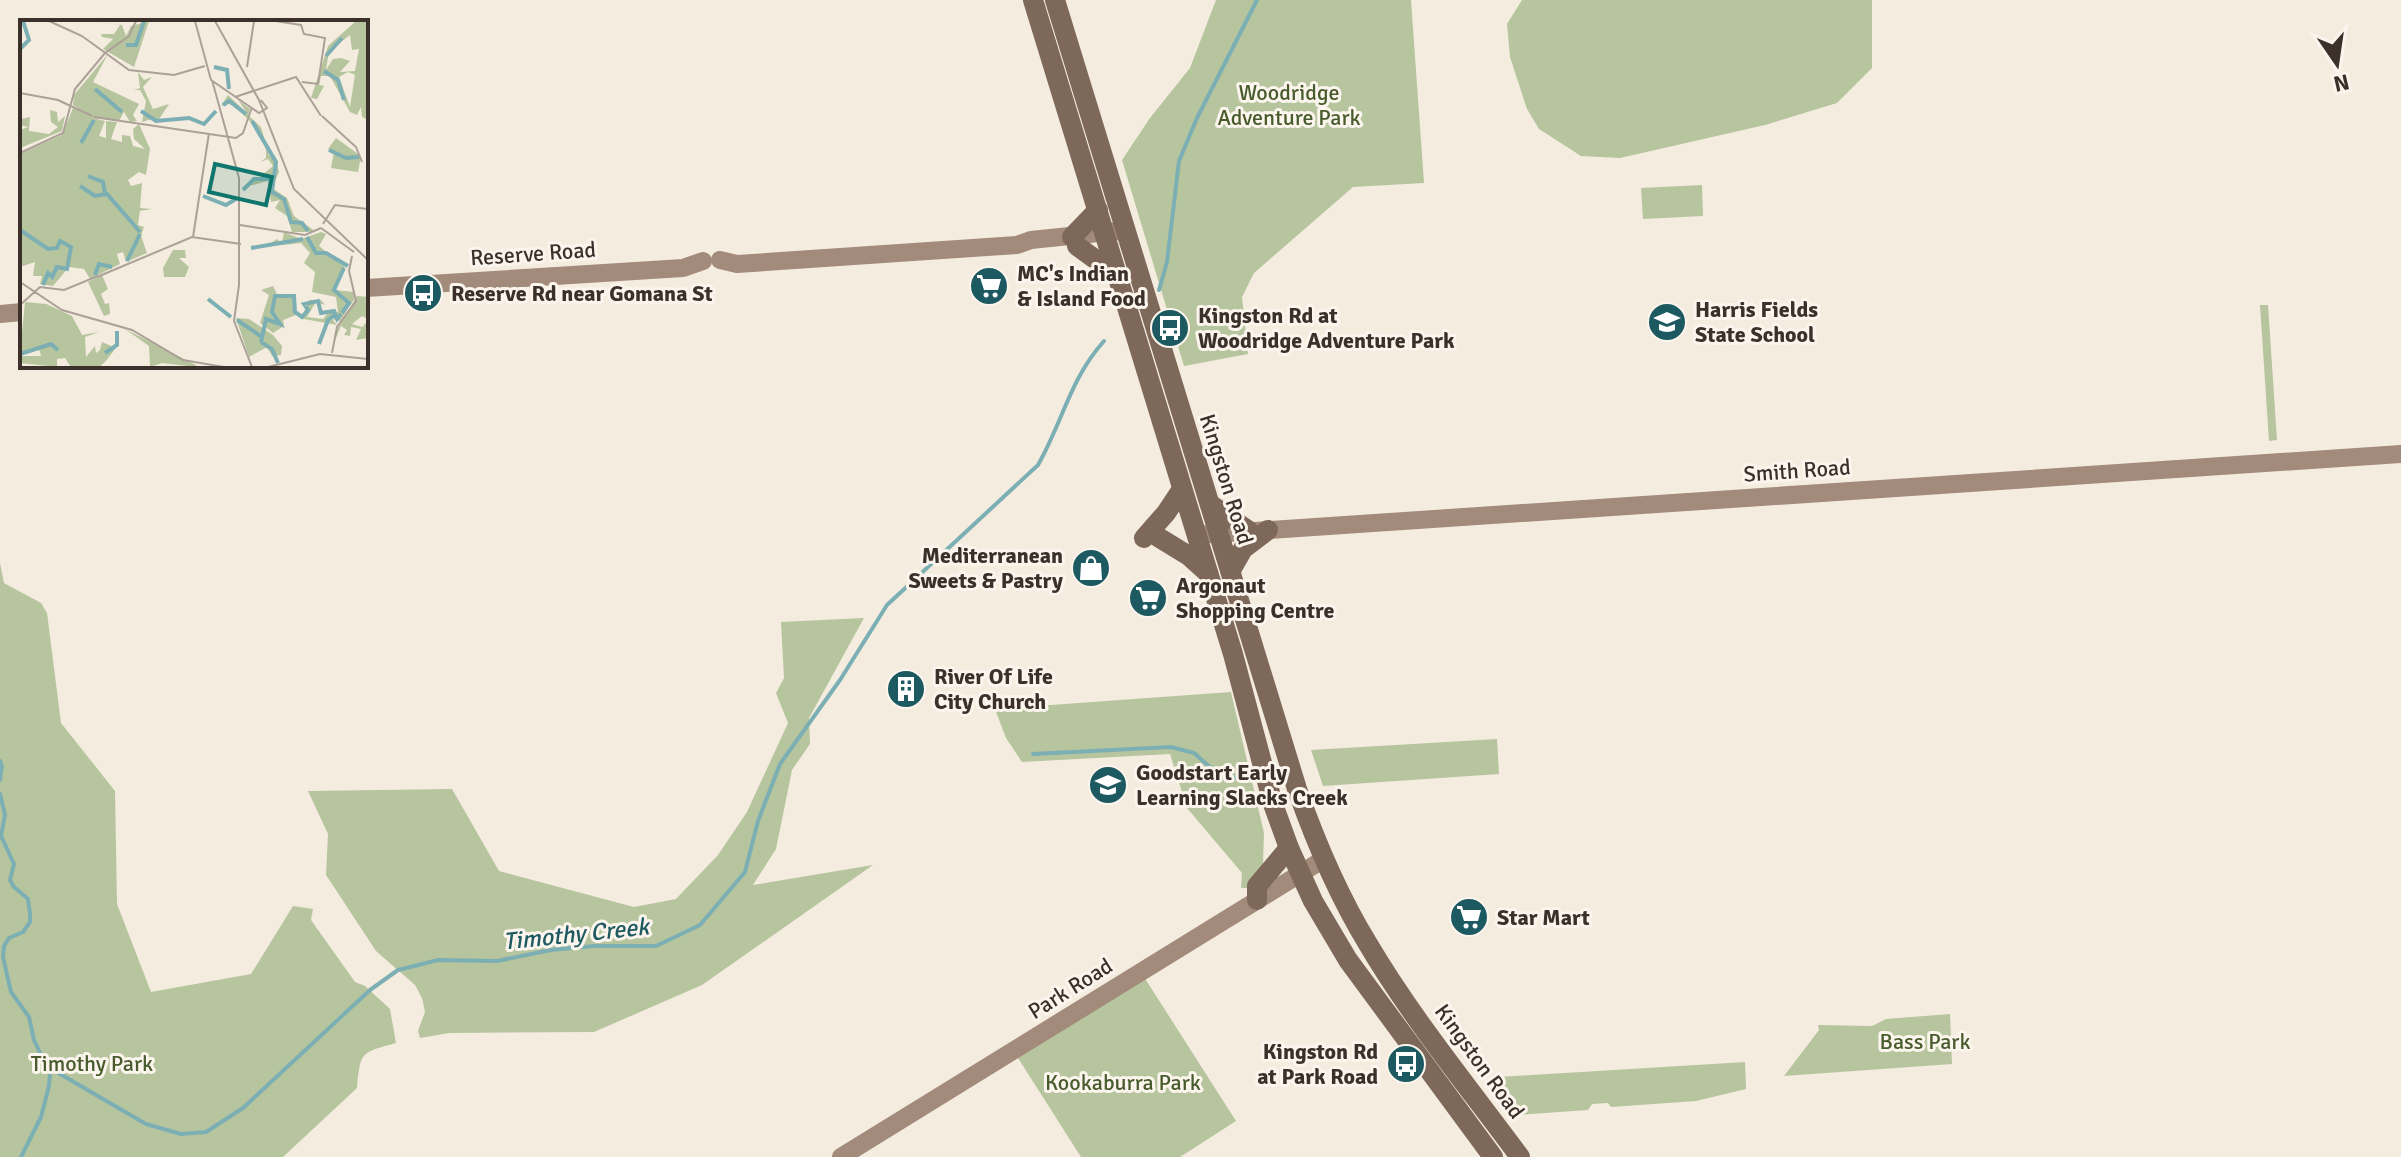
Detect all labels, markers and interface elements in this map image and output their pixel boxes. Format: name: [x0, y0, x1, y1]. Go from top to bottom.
inset map: [20, 20, 368, 368]
north arrow: [2297, 24, 2377, 104]
text: N: [2331, 68, 2352, 98]
park label: Woodridge Adventure Park: [1217, 79, 1361, 131]
street label: Reserve Road: [469, 236, 597, 271]
place label: MC's Indian & Island Food: [1017, 260, 1146, 312]
supermarket icon: MC's Indian & Island Food: [968, 265, 1010, 307]
bus stop icon: Reserve Rd near Gomana St: [402, 272, 444, 314]
place label: Reserve Rd near Gomana St: [451, 280, 713, 307]
place label: Harris Fields State School: [1695, 296, 1818, 348]
school or university icon: Harris Fields State School: [1646, 301, 1688, 343]
place label: Kingston Rd at Woodridge Adventure Park: [1198, 302, 1455, 354]
bus stop icon: Kingston Rd at Woodridge Adventure Park: [1149, 307, 1191, 349]
street label: Kingston Road: [1194, 411, 1259, 548]
street label: Smith Road: [1743, 453, 1851, 488]
place label: Mediterranean Sweets & Pastry: [908, 542, 1063, 594]
shop icon: Mediterranean Sweets & Pastry: [1070, 547, 1112, 589]
place label: Argonaut Shopping Centre: [1176, 572, 1334, 624]
supermarket icon: Argonaut Shopping Centre: [1127, 577, 1169, 619]
place label: River Of Life City Church: [934, 663, 1053, 715]
building icon: River Of Life City Church: [885, 668, 927, 710]
place label: Goodstart Early Learning Slacks Creek: [1136, 759, 1348, 811]
school or university icon: Goodstart Early Learning Slacks Creek: [1087, 764, 1129, 806]
supermarket icon: Star Mart: [1448, 896, 1490, 938]
place label: Star Mart: [1497, 904, 1590, 931]
water label: Timothy Creek: [502, 911, 652, 957]
street label: Park Road: [1023, 952, 1117, 1025]
street label: Kingston Road: [1429, 999, 1530, 1124]
park label: Bass Park: [1880, 1028, 1970, 1055]
place label: Kingston Rd at Park Road: [1257, 1038, 1378, 1090]
bus stop icon: Kingston Rd at Park Road: [1385, 1043, 1427, 1085]
park label: Timothy Park: [31, 1050, 153, 1077]
park label: Kookaburra Park: [1045, 1069, 1201, 1096]

